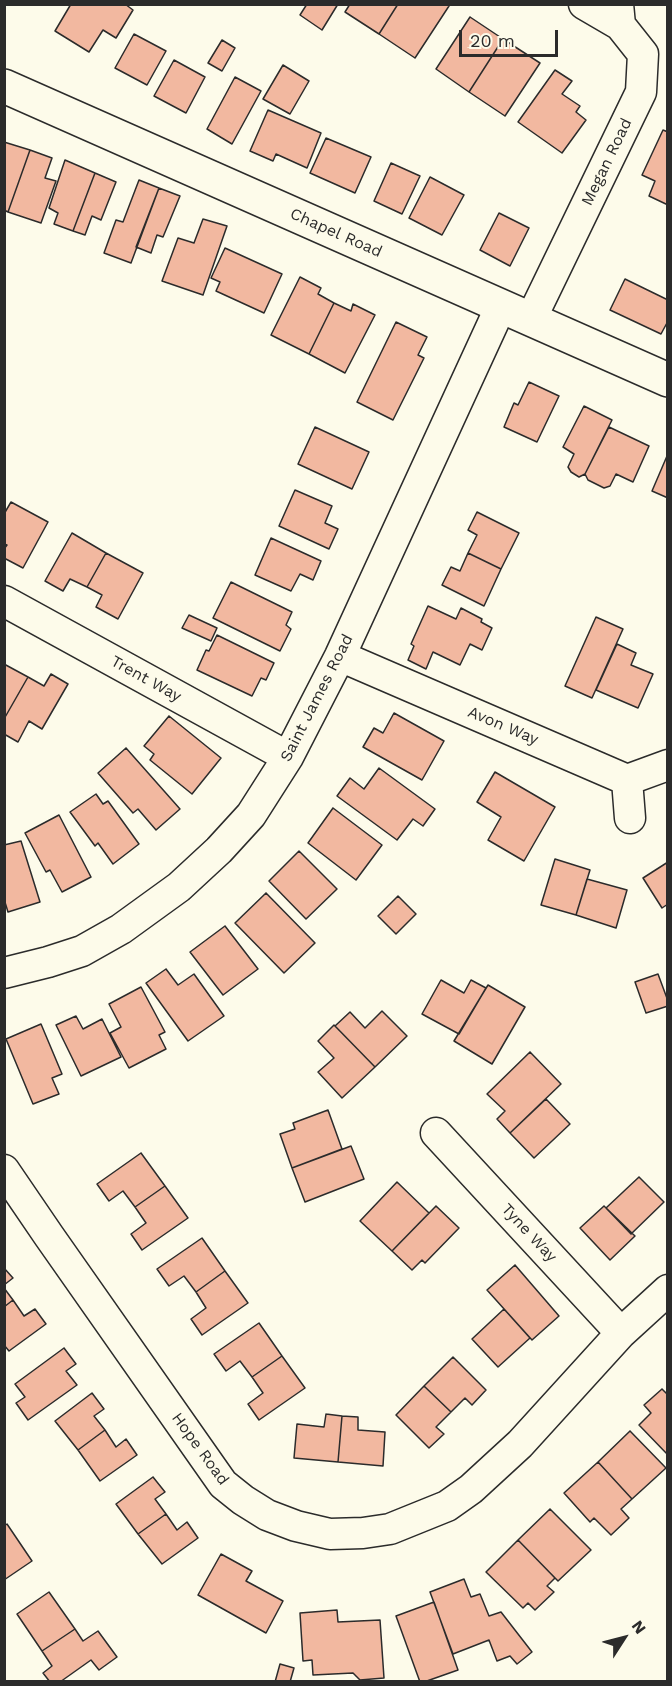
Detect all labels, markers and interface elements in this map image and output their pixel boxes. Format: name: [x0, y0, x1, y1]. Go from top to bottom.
scale bar: [462, 18, 561, 56]
text: 20 m: [470, 30, 515, 51]
street label: Megan Road: [578, 115, 636, 209]
street label: Chapel Road: [287, 204, 385, 262]
street label: Saint James Road: [277, 631, 357, 765]
street label: Trent Way: [107, 652, 185, 706]
street label: Avon Way: [465, 703, 541, 749]
street label: Tyne Way: [497, 1200, 561, 1266]
street label: Hope Road: [167, 1409, 233, 1489]
north arrow: [594, 1608, 654, 1668]
text: N: [628, 1617, 650, 1638]

